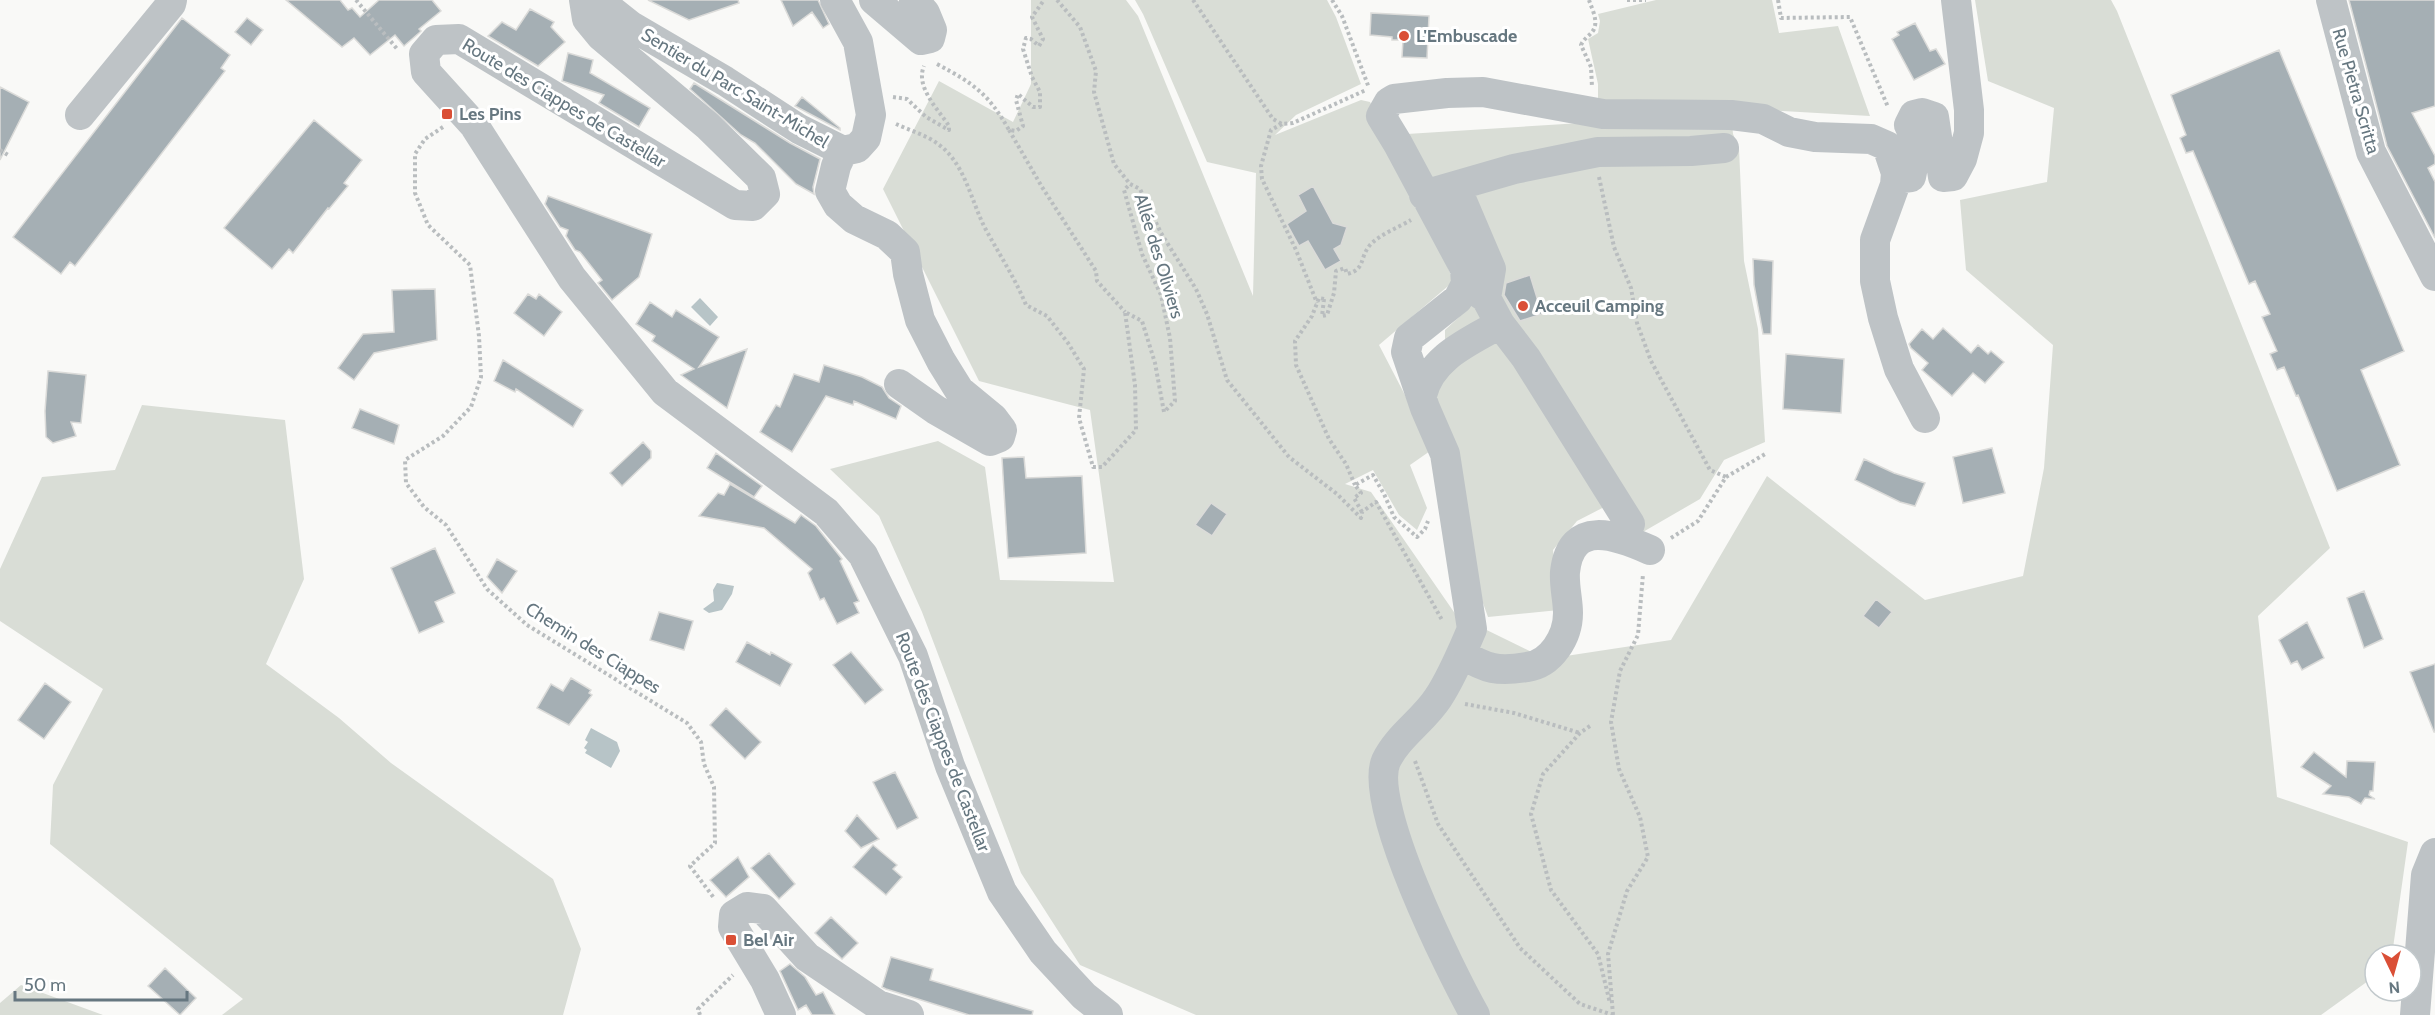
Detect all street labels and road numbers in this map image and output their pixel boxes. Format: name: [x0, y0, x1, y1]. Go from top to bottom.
street label: Sentier du Parc Saint-Michel: [637, 23, 833, 153]
street label: Rue Pietra Scritta: [2328, 26, 2385, 157]
street label: Route des Ciappes de Castellar: [458, 34, 670, 173]
street label: Allée des Oliviers: [1130, 191, 1188, 321]
street label: Chemin des Ciappes: [521, 598, 665, 698]
street label: Route des Ciappes de Castellar: [891, 629, 995, 855]

